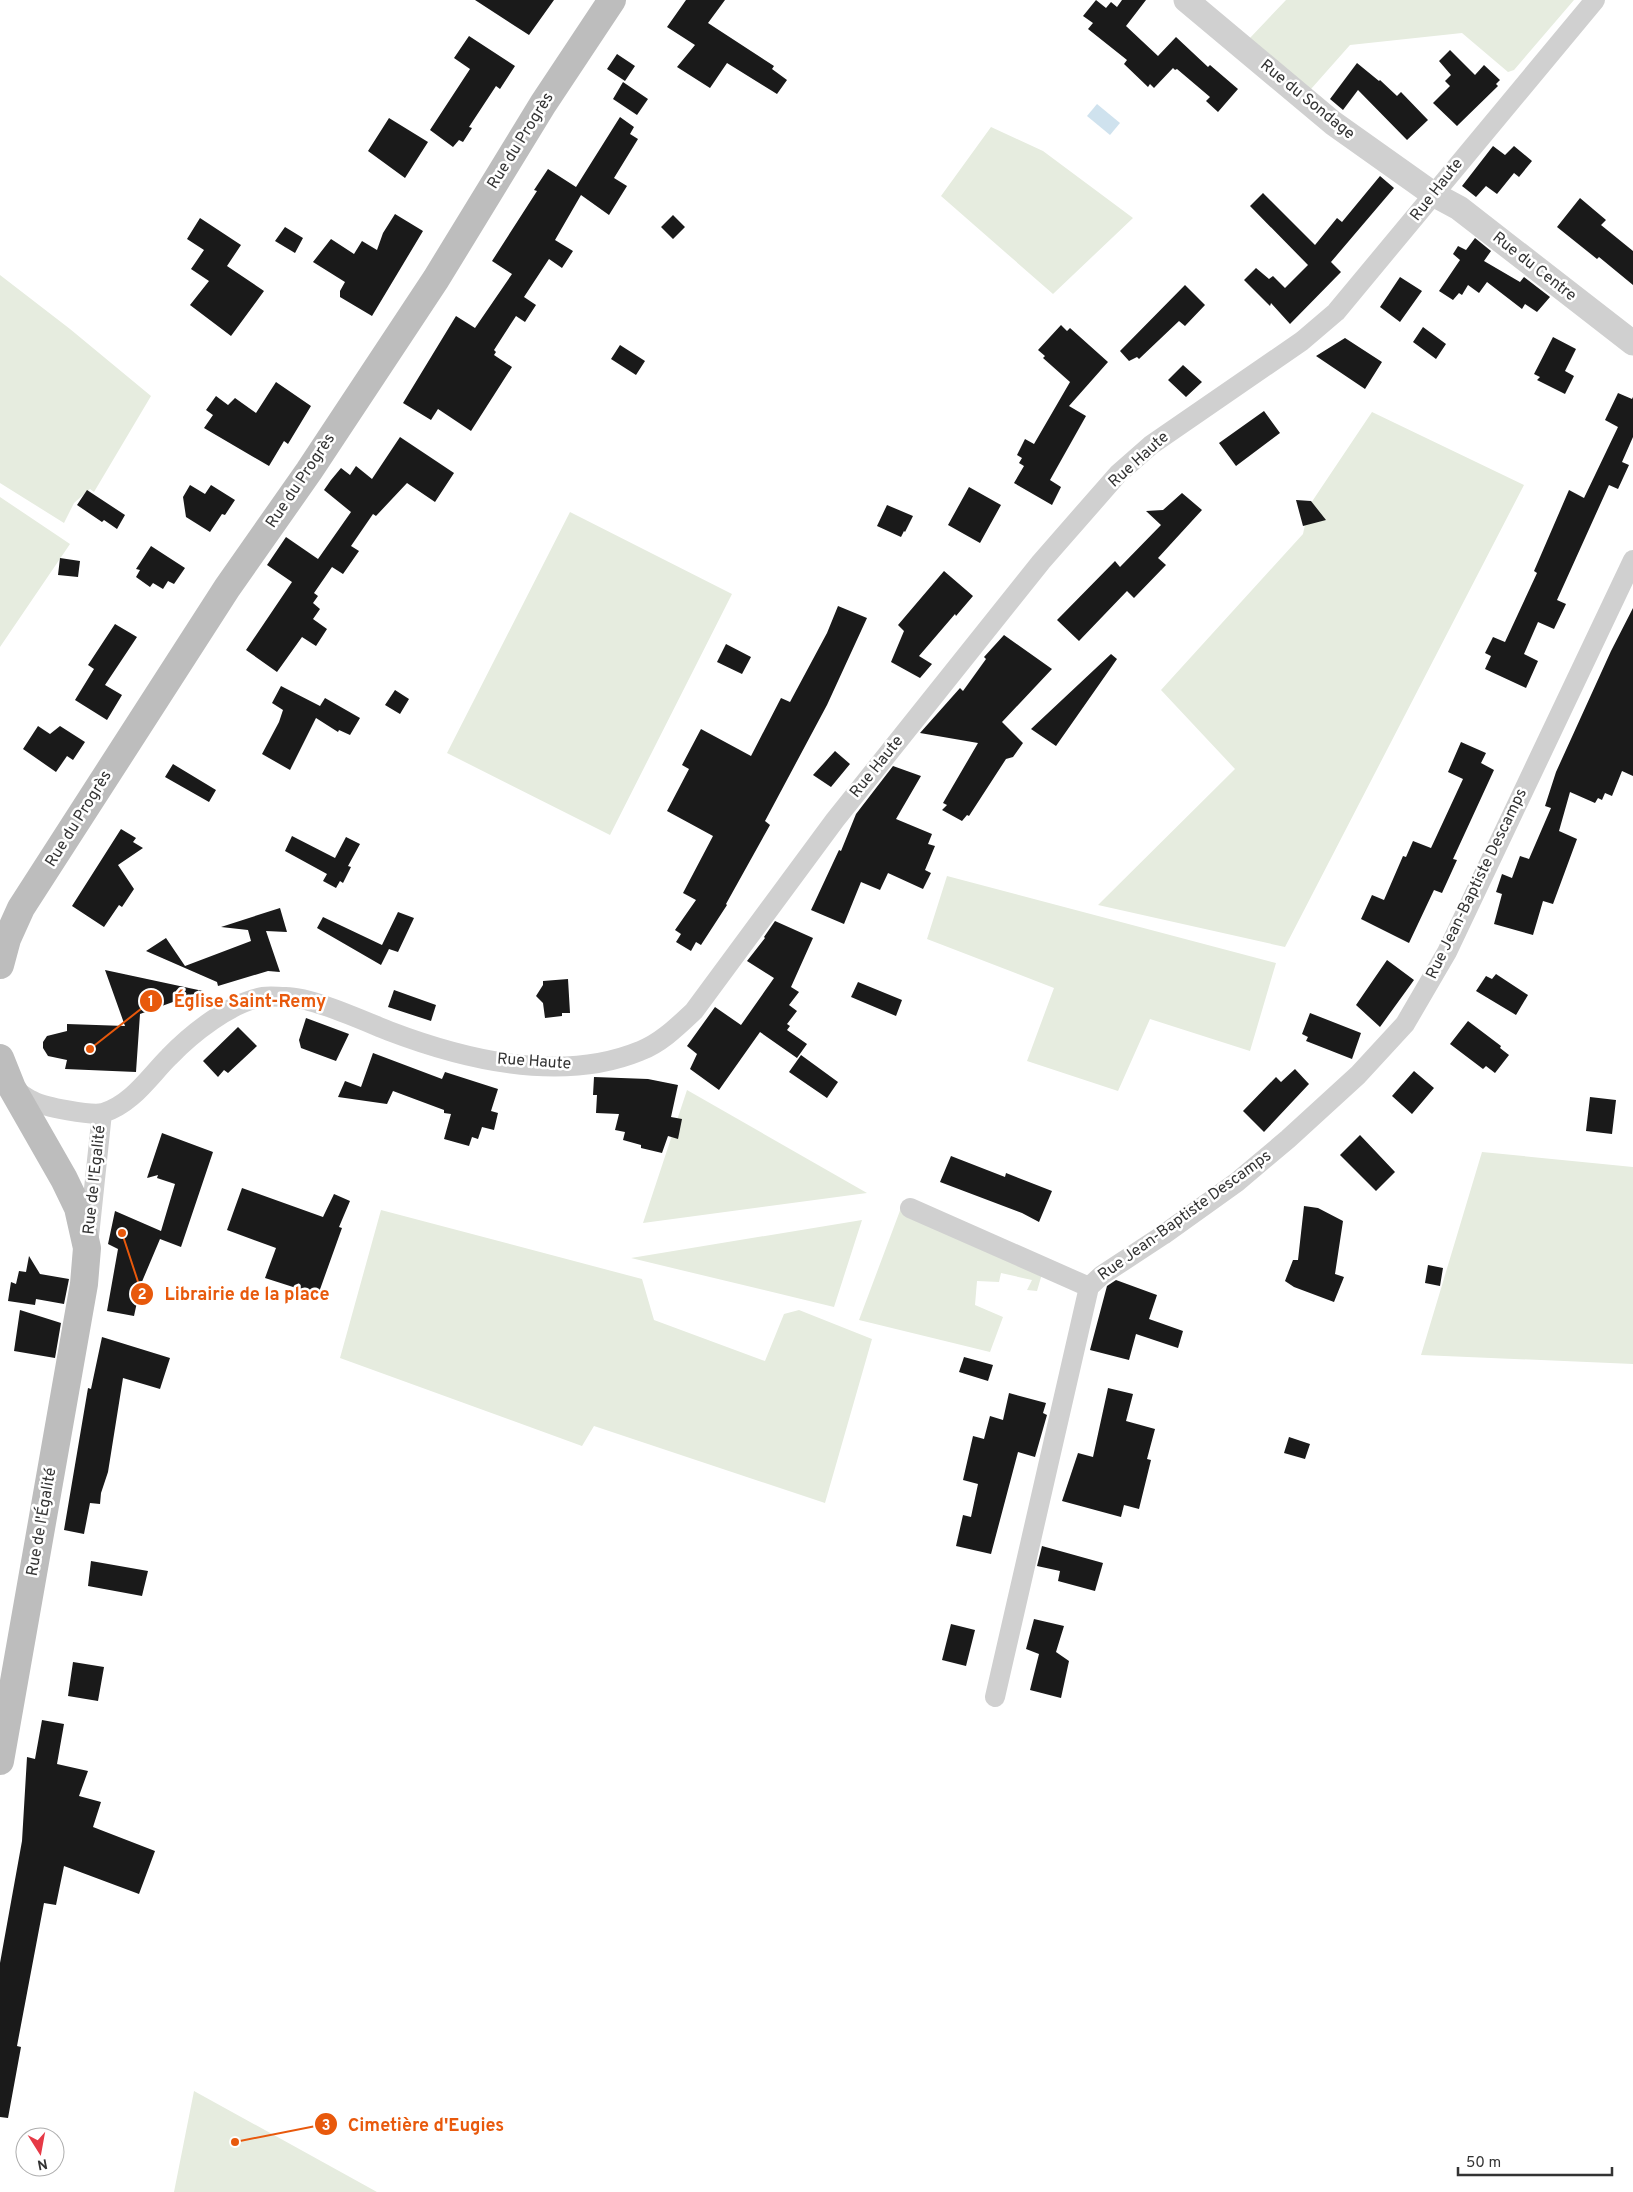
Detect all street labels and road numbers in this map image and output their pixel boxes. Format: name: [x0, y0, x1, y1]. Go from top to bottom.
street label: Rue du Sondage: [1256, 56, 1358, 144]
street label: Rue du Progrès: [483, 89, 559, 193]
street label: Rue Haute: [1406, 155, 1468, 225]
street label: Rue du Centre: [1488, 228, 1580, 306]
street label: Rue Haute: [1105, 428, 1173, 492]
street label: Rue du Progrès: [262, 430, 340, 532]
street label: Rue Haute: [846, 732, 908, 802]
street label: Rue du Progrès: [41, 767, 117, 871]
street label: Rue Jean-Baptiste Descamps: [1422, 785, 1532, 983]
street label: Rue Haute: [496, 1049, 572, 1075]
street label: Rue de l'Egalité: [79, 1124, 111, 1236]
street label: Rue Jean-Baptiste Descamps: [1094, 1146, 1276, 1286]
street label: Rue de l'Égalité: [21, 1466, 61, 1578]

